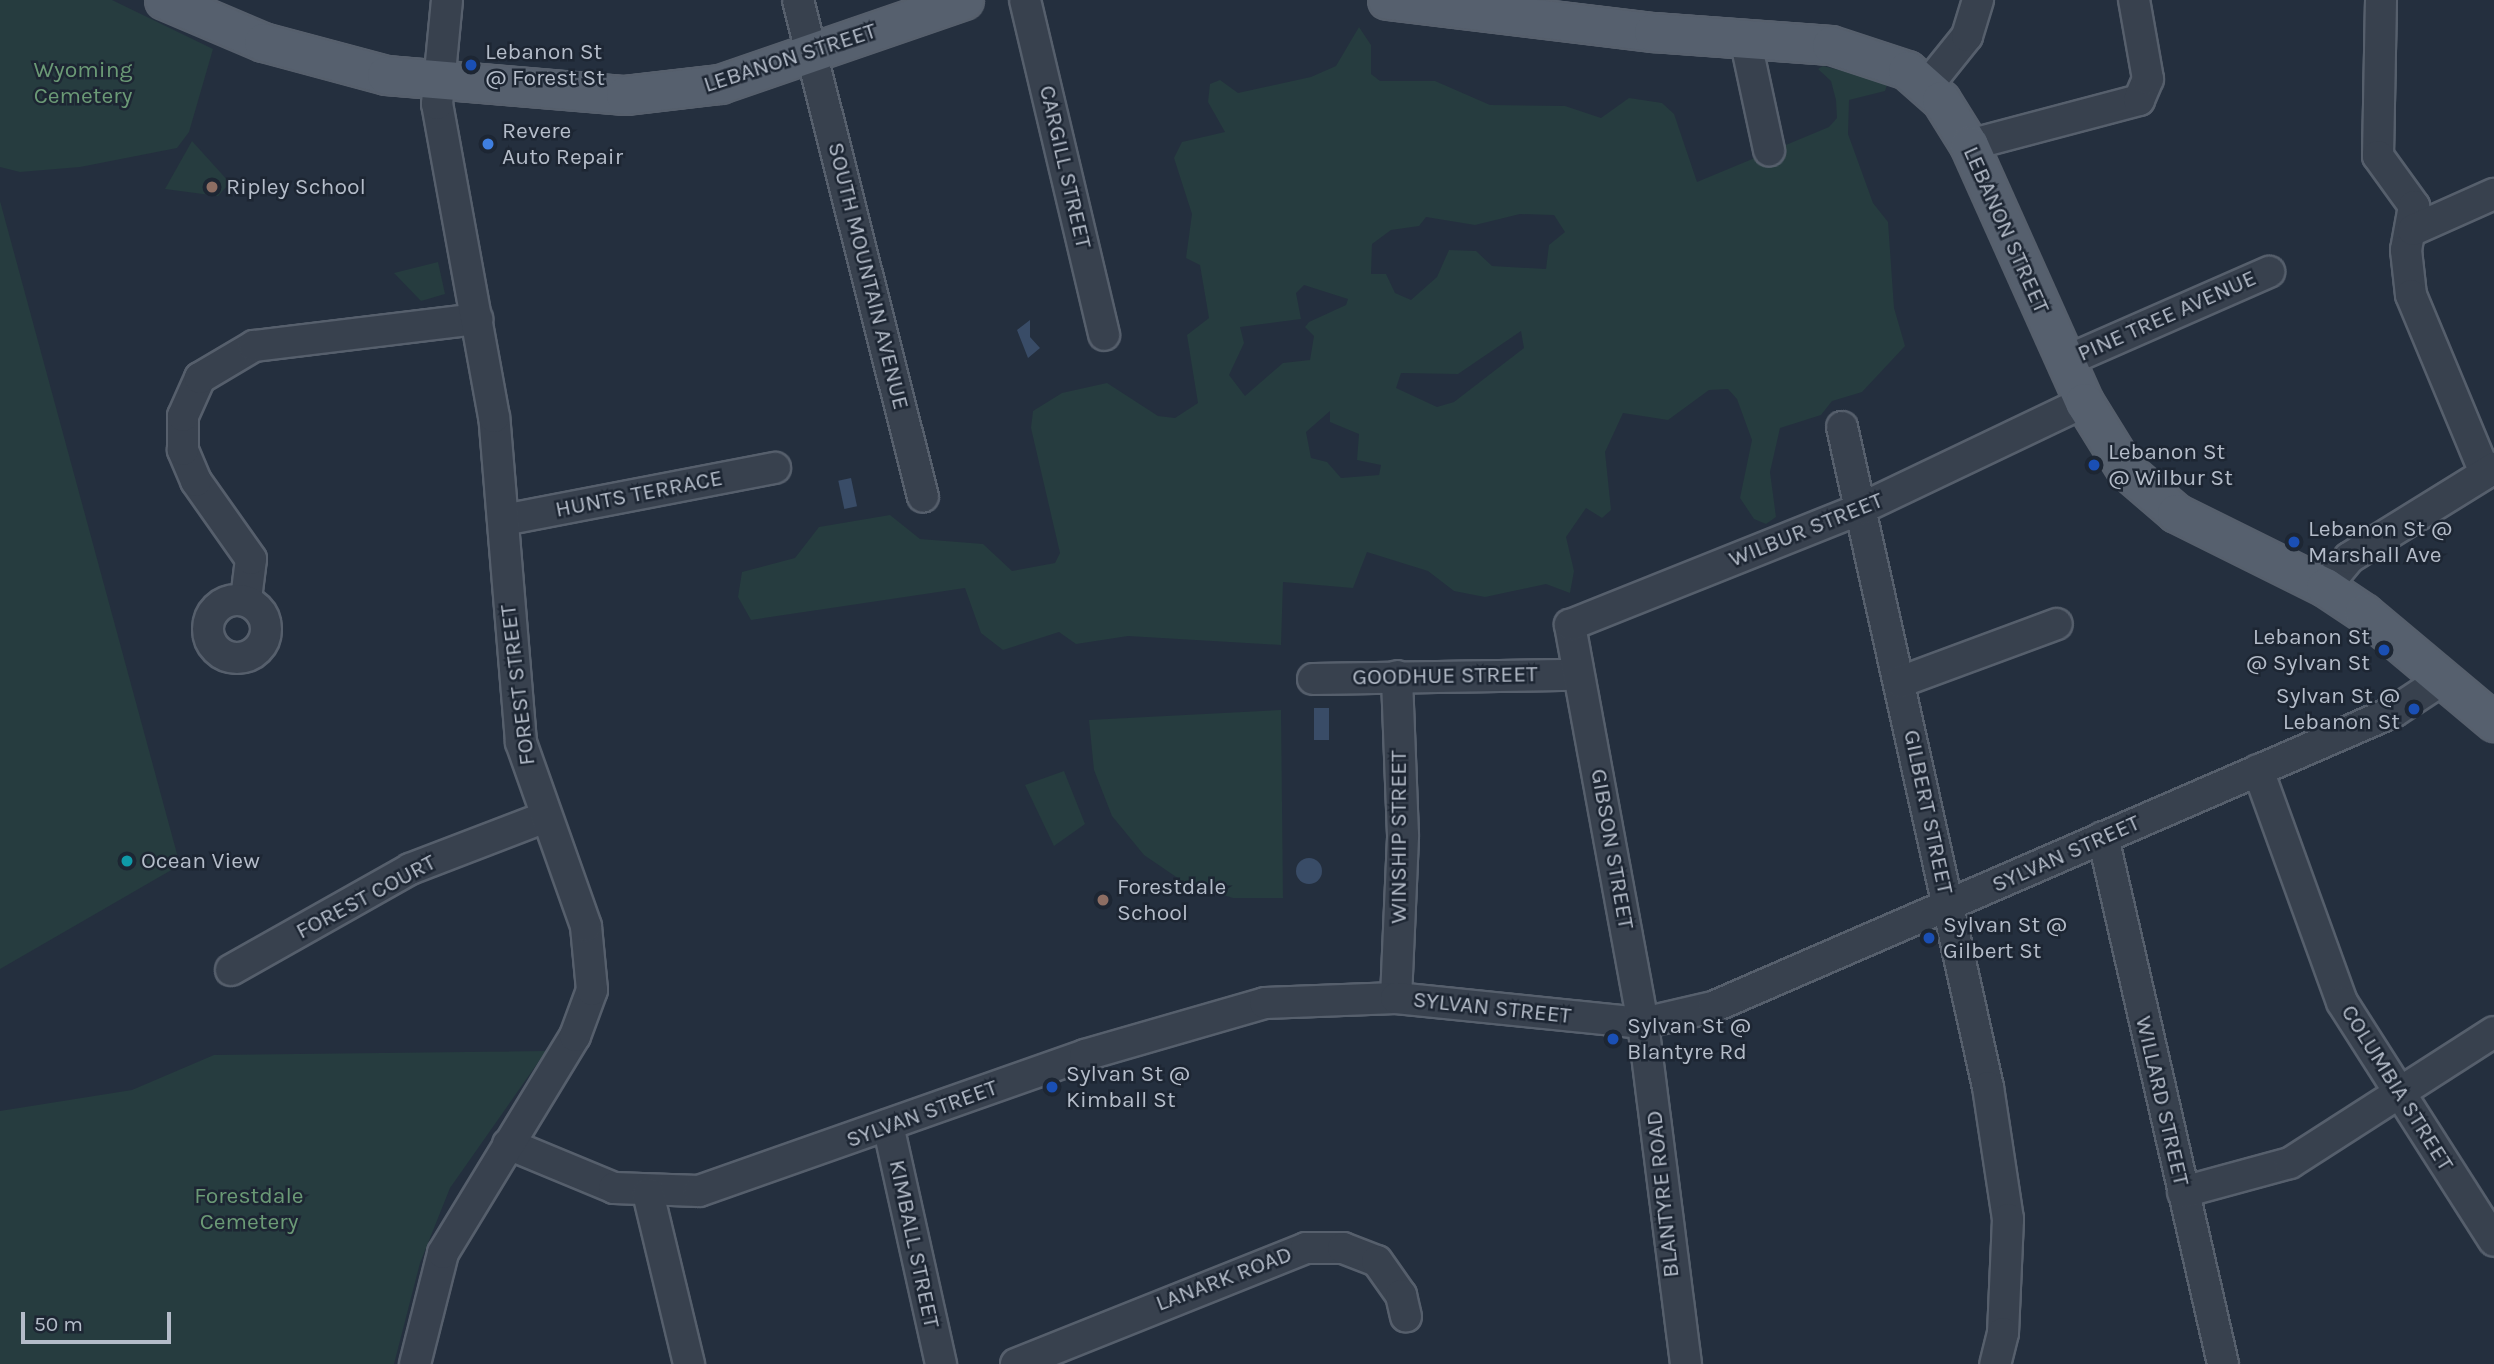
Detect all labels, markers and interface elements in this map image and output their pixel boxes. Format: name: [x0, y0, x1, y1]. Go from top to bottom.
street label: LEBANON STREET: [700, 17, 880, 99]
place label: Lebanon St @ Forest St: [485, 38, 605, 92]
park label: Wyoming Cemetery: [33, 56, 133, 110]
marker: Lebanon St @ Forest St: [463, 57, 479, 73]
street label: CARGILL STREET: [1033, 83, 1097, 251]
place label: Revere Auto Repair: [502, 117, 623, 171]
marker: Revere Auto Repair: [480, 136, 496, 152]
street label: SOUTH MOUNTAIN AVENUE: [821, 139, 915, 413]
street label: LEBANON STREET: [1957, 142, 2055, 318]
place label: Ripley School: [226, 173, 366, 201]
marker: Ripley School: [204, 179, 220, 195]
street label: PINE TREE AVENUE: [2074, 264, 2260, 368]
place label: Lebanon St @ Wilbur St: [2108, 438, 2233, 492]
marker: Lebanon St @ Wilbur St: [2086, 457, 2102, 473]
street label: HUNTS TERRACE: [553, 464, 725, 524]
street label: WILBUR STREET: [1725, 487, 1887, 573]
place label: Lebanon St @ Marshall Ave: [2308, 515, 2452, 569]
marker: Lebanon St @ Marshall Ave: [2286, 534, 2302, 550]
street label: FOREST STREET: [494, 603, 542, 767]
place label: Lebanon St @ Sylvan St: [2246, 623, 2370, 677]
marker: Lebanon St @ Sylvan St: [2376, 642, 2392, 658]
street label: GOODHUE STREET: [1352, 661, 1538, 691]
place label: Sylvan St @ Lebanon St: [2276, 682, 2400, 736]
marker: Sylvan St @ Lebanon St: [2406, 701, 2422, 717]
street label: GILBERT STREET: [1897, 727, 1959, 897]
street label: WINSHIP STREET: [1385, 750, 1413, 924]
street label: GIBSON STREET: [1584, 767, 1640, 931]
street label: SYLVAN STREET: [1988, 809, 2144, 899]
place label: Ocean View: [141, 847, 260, 875]
street label: FOREST COURT: [291, 849, 441, 945]
marker: Ocean View: [119, 853, 135, 869]
place label: Forestdale School: [1117, 873, 1226, 927]
marker: Forestdale School: [1095, 892, 1111, 908]
place label: Sylvan St @ Gilbert St: [1943, 911, 2067, 965]
marker: Sylvan St @ Gilbert St: [1921, 930, 1937, 946]
street label: SYLVAN STREET: [1411, 986, 1573, 1030]
street label: COLUMBIA STREET: [2335, 1000, 2459, 1176]
place label: Sylvan St @ Blantyre Rd: [1627, 1012, 1751, 1066]
street label: WILLARD STREET: [2129, 1013, 2195, 1189]
marker: Sylvan St @ Blantyre Rd: [1605, 1031, 1621, 1047]
place label: Sylvan St @ Kimball St: [1066, 1060, 1190, 1114]
street label: SYLVAN STREET: [843, 1074, 1001, 1154]
marker: Sylvan St @ Kimball St: [1044, 1079, 1060, 1095]
street label: BLANTYRE ROAD: [1640, 1109, 1686, 1279]
street label: KIMBALL STREET: [883, 1157, 945, 1331]
park label: Forestdale Cemetery: [194, 1182, 304, 1236]
street label: LANARK ROAD: [1152, 1240, 1296, 1318]
scale bar: [24, 1298, 175, 1342]
text: 50 m: [34, 1312, 83, 1336]

